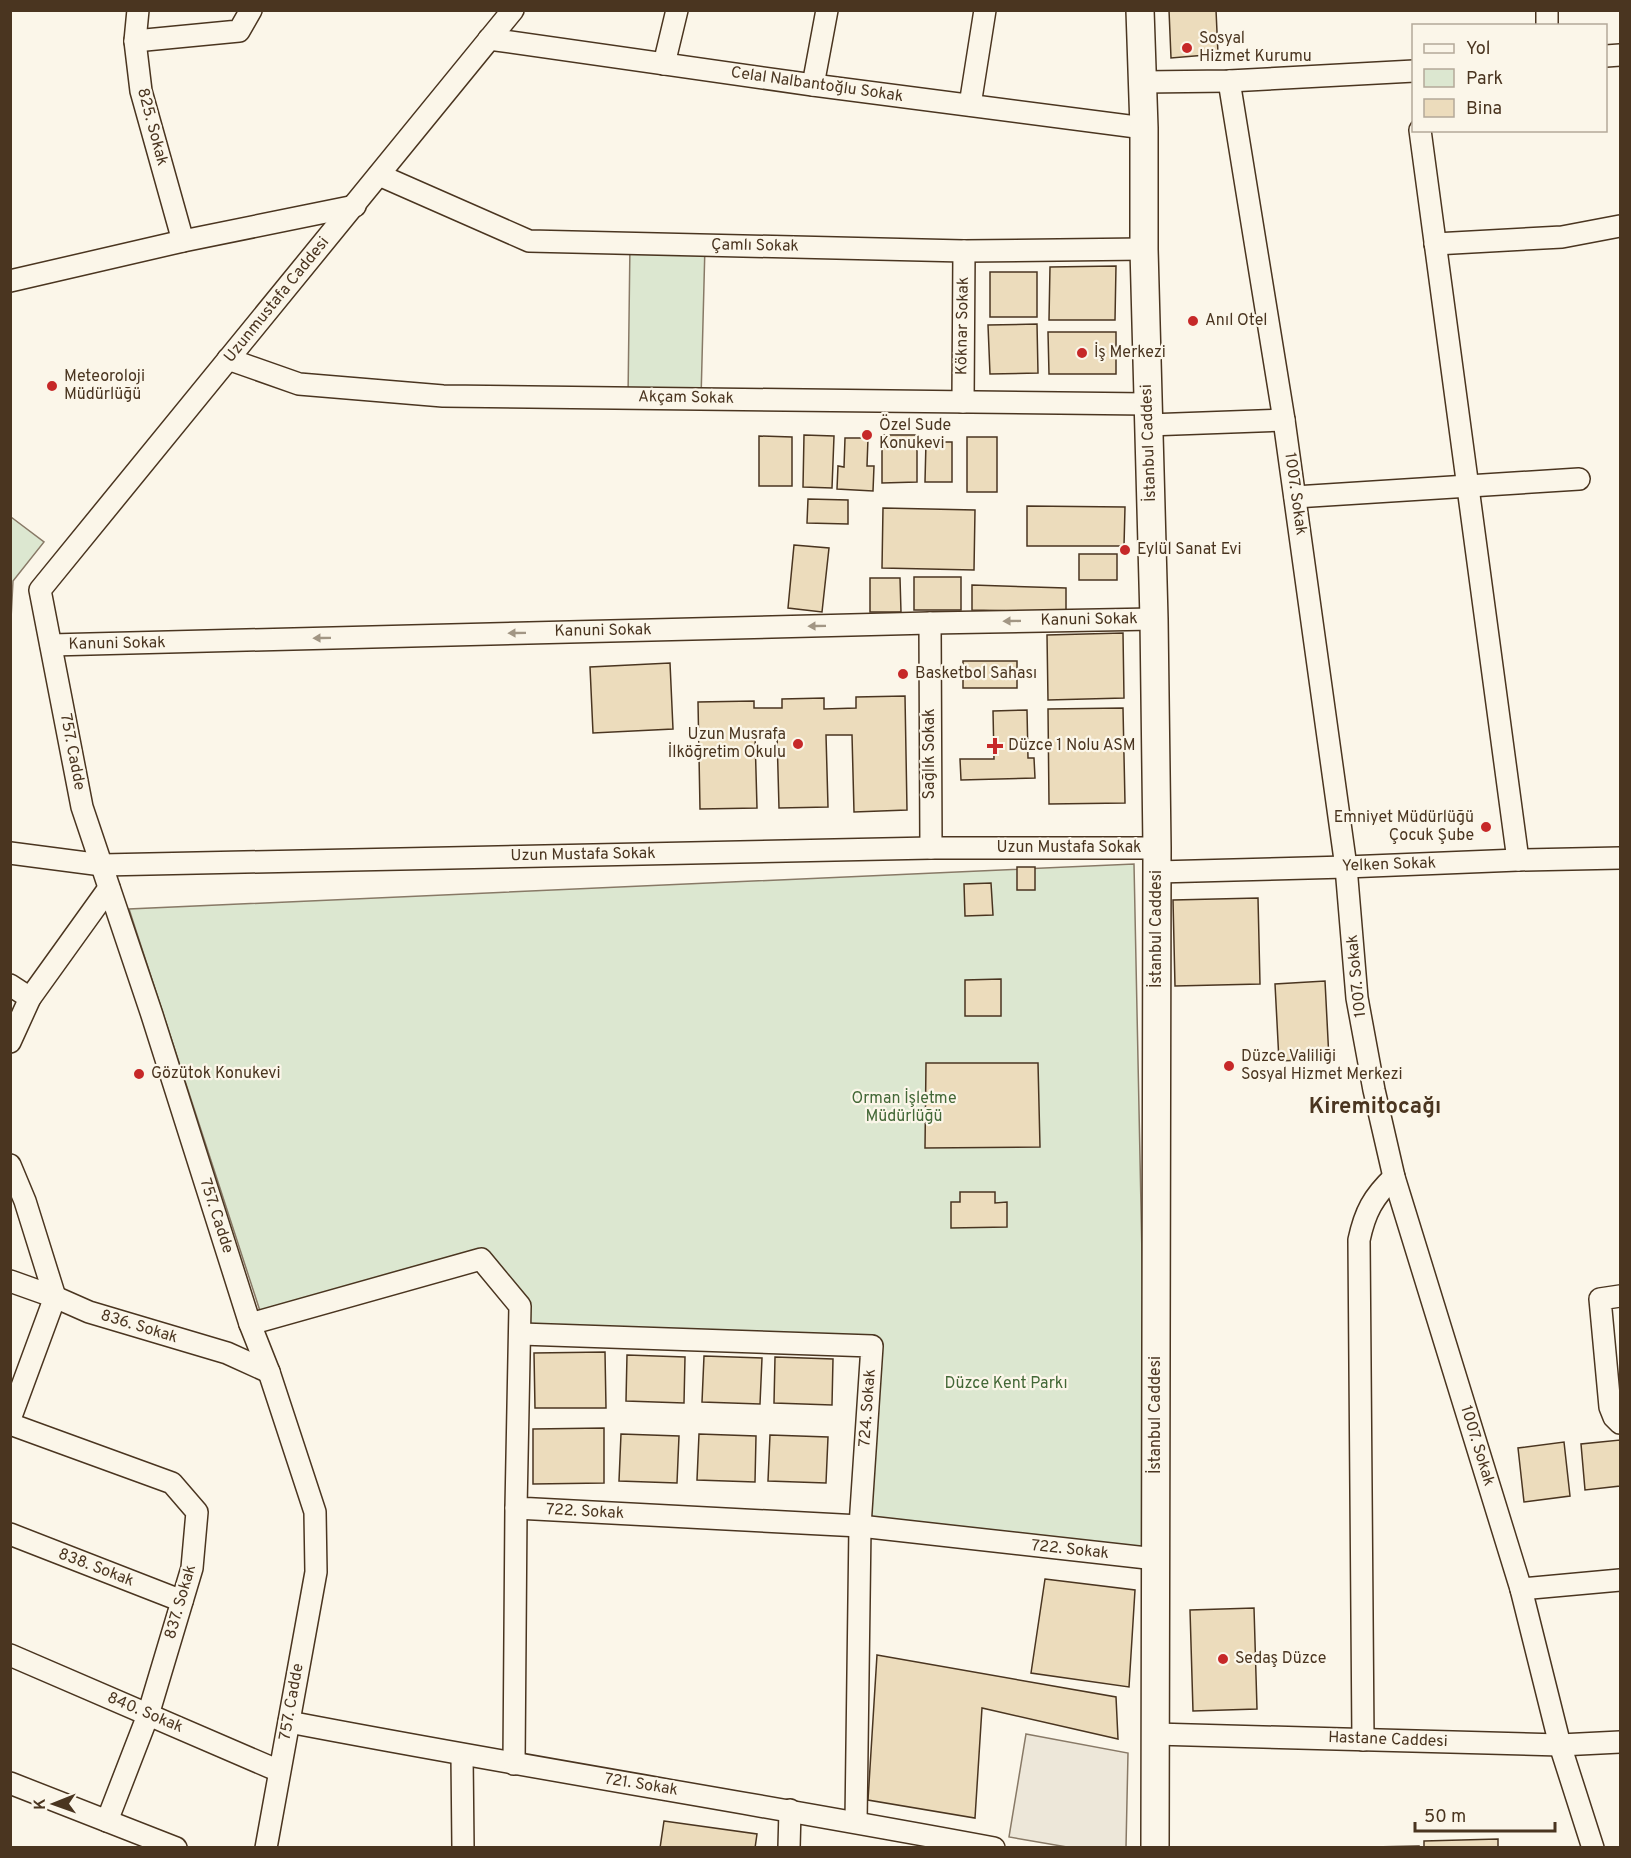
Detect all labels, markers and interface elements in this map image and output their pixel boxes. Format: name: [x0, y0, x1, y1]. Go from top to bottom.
legend: [1412, 24, 1607, 132]
place label: Sosyal Hizmet Kurumu: [1199, 29, 1312, 67]
text: Yol: [1466, 38, 1491, 61]
marker: Sosyal Hizmet Kurumu: [1180, 41, 1194, 55]
street label: Celal Nalbantoğlu Sokak: [729, 63, 905, 107]
text: Park: [1466, 68, 1503, 91]
street label: 825. Sokak: [132, 86, 172, 168]
text: Bina: [1466, 98, 1502, 121]
street label: Uzunmustafa Caddesi: [220, 233, 334, 367]
street label: Çamlı Sokak: [711, 235, 799, 257]
street label: Köknar Sokak: [952, 277, 974, 375]
place label: Anıl Otel: [1205, 311, 1267, 331]
marker: Anıl Otel: [1186, 314, 1200, 328]
place label: İş Merkezi: [1094, 342, 1166, 363]
marker: İş Merkezi: [1075, 346, 1089, 360]
place label: Meteoroloji Müdürlüğü: [64, 367, 145, 405]
marker: Meteoroloji Müdürlüğü: [45, 379, 59, 393]
street label: İstanbul Caddesi: [1136, 384, 1161, 502]
street label: Akçam Sokak: [638, 387, 734, 409]
place label: Özel Sude Konukevi: [879, 414, 951, 454]
marker: Özel Sude Konukevi: [860, 428, 874, 442]
street label: 1007. Sokak: [1279, 451, 1311, 537]
place label: Eylül Sanat Evi: [1137, 540, 1242, 560]
marker: Eylül Sanat Evi: [1118, 543, 1132, 557]
street label: Kanuni Sokak: [1040, 609, 1138, 631]
one-way arrow: [1002, 617, 1021, 626]
street label: Kanuni Sokak: [554, 620, 652, 642]
one-way arrow: [807, 621, 826, 630]
one-way arrow: [507, 629, 526, 638]
street label: Kanuni Sokak: [68, 633, 166, 655]
one-way arrow: [312, 634, 331, 643]
place label: Basketbol Sahası: [915, 664, 1037, 684]
marker: Basketbol Sahası: [896, 667, 910, 681]
street label: Sağlık Sokak: [920, 708, 940, 800]
street label: 757. Cadde: [55, 712, 89, 792]
place label: Uzun Musrafa İlköğretim Okulu: [668, 725, 786, 763]
place label: Düzce 1 Nolu ASM: [1008, 736, 1136, 756]
marker: Uzun Musrafa İlköğretim Okulu: [791, 737, 805, 751]
marker: Düzce 1 Nolu ASM: [986, 737, 1004, 755]
place label: Emniyet Müdürlüğü Çocuk Şube: [1334, 808, 1474, 846]
marker: Emniyet Müdürlüğü Çocuk Şube: [1479, 820, 1493, 834]
street label: Uzun Mustafa Sokak: [996, 838, 1142, 858]
street label: Uzun Mustafa Sokak: [510, 844, 656, 866]
street label: Yelken Sokak: [1342, 853, 1436, 877]
street label: İstanbul Caddesi: [1146, 870, 1167, 988]
street label: 1007. Sokak: [1343, 934, 1371, 1018]
place label: Düzce Valiliği Sosyal Hizmet Merkezi: [1241, 1047, 1403, 1085]
marker: Düzce Valiliği Sosyal Hizmet Merkezi: [1222, 1059, 1236, 1073]
place label: Gözütok Konukevi: [151, 1064, 281, 1084]
marker: Gözütok Konukevi: [132, 1067, 146, 1081]
park label: Orman İşletme Müdürlüğü: [851, 1088, 957, 1127]
district label: Kiremitocağı: [1309, 1094, 1441, 1121]
street label: 757. Cadde: [194, 1176, 238, 1256]
street label: 836. Sokak: [98, 1306, 180, 1348]
street label: İstanbul Caddesi: [1145, 1356, 1166, 1474]
street label: 724. Sokak: [855, 1368, 881, 1448]
park label: Düzce Kent Parkı: [944, 1374, 1068, 1394]
street label: 1007. Sokak: [1455, 1403, 1499, 1489]
street label: 722. Sokak: [545, 1500, 625, 1524]
street label: 722. Sokak: [1030, 1536, 1110, 1564]
street label: 838. Sokak: [55, 1544, 137, 1592]
street label: 837. Sokak: [161, 1562, 201, 1642]
place label: Sedaş Düzce: [1235, 1649, 1326, 1669]
marker: Sedaş Düzce: [1216, 1652, 1230, 1666]
street label: 757. Cadde: [275, 1662, 309, 1742]
street label: 840. Sokak: [104, 1688, 186, 1738]
street label: Hastane Caddesi: [1328, 1728, 1448, 1752]
street label: 721. Sokak: [603, 1769, 679, 1801]
north arrow: [24, 1774, 84, 1834]
scale bar: [1415, 1795, 1554, 1833]
text: K: [31, 1798, 51, 1810]
text: 50 m: [1424, 1806, 1466, 1829]

